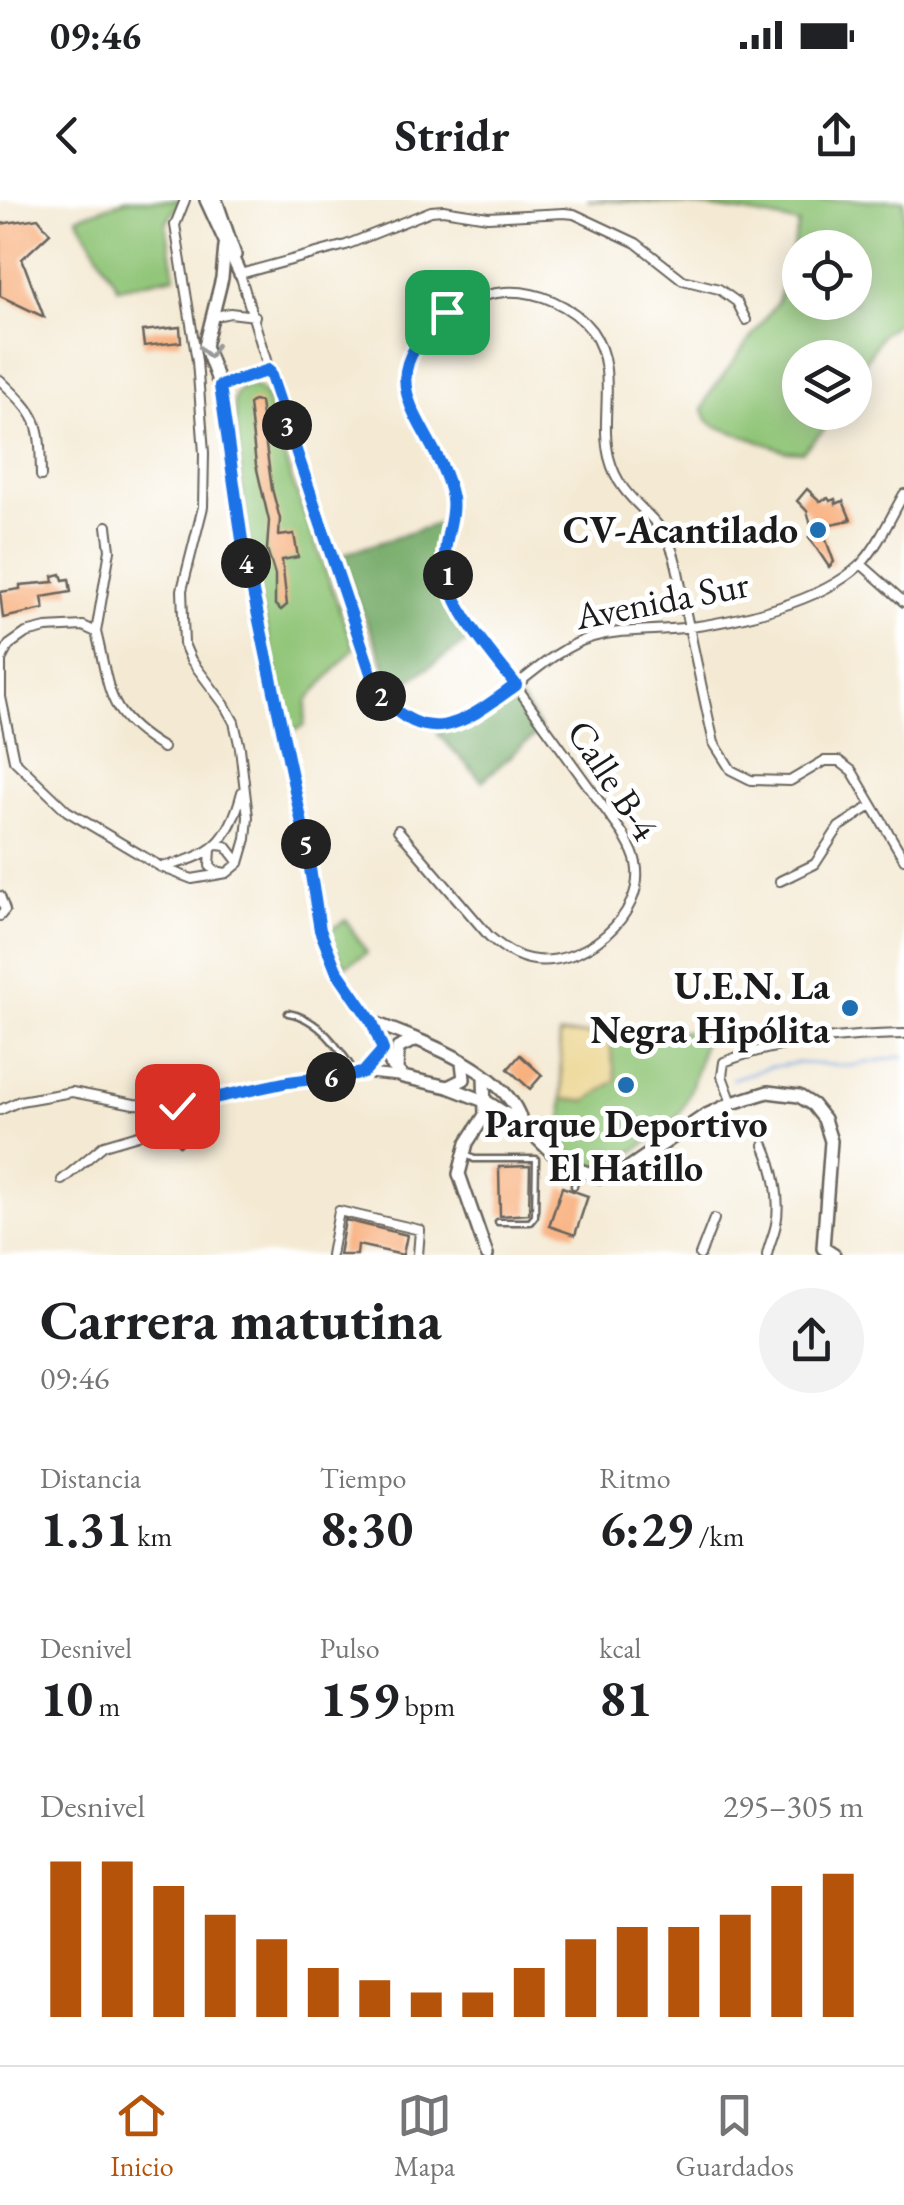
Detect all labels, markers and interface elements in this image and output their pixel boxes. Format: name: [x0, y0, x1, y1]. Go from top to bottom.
text: 09:46: [50, 11, 141, 60]
text: Stridr: [395, 106, 509, 164]
icon: back: [40, 108, 95, 163]
icon: share: [809, 108, 864, 163]
map controls: [782, 230, 872, 430]
button: locate: [782, 230, 872, 320]
pin: [405, 270, 490, 355]
icon: arrive: [420, 285, 475, 340]
button: layers: [782, 340, 872, 430]
one-way arrow: [198, 343, 219, 359]
pin: 3: [262, 400, 312, 450]
text: 3: [280, 407, 294, 443]
place label: CV-Acantilado: [563, 505, 798, 554]
marker: CV-Acantilado: [807, 519, 829, 541]
pin: 4: [221, 538, 271, 588]
text: 4: [239, 545, 253, 581]
pin: 1: [423, 550, 473, 600]
text: 1: [441, 557, 455, 593]
street label: Avenida Sur: [570, 559, 753, 641]
pin: 2: [356, 671, 406, 721]
text: 2: [374, 678, 388, 714]
street label: Calle B-4: [556, 710, 671, 850]
pin: 5: [281, 819, 331, 869]
text: 5: [299, 826, 313, 862]
place label: U.E.N. La Negra Hipólita: [590, 961, 830, 1054]
marker: U.E.N. La Negra Hipólita: [839, 997, 861, 1019]
pin: 6: [306, 1052, 356, 1102]
text: 6: [324, 1059, 338, 1095]
pin: [135, 1064, 220, 1149]
marker: Parque Deportivo El Hatillo: [615, 1074, 637, 1096]
icon: check: [150, 1079, 205, 1134]
place label: Parque Deportivo El Hatillo: [484, 1099, 768, 1192]
text: Carrera matutina: [40, 1284, 442, 1355]
button: share: [759, 1288, 864, 1393]
text: 09:46: [40, 1357, 109, 1399]
text: Distancia: [40, 1460, 141, 1496]
text: Tiempo: [320, 1460, 406, 1496]
text: Ritmo: [599, 1460, 671, 1496]
text: 1.31: [40, 1496, 132, 1561]
text: 8:30: [320, 1496, 413, 1561]
text: 6:29: [599, 1496, 693, 1561]
text: km: [132, 1518, 172, 1554]
text: /km: [693, 1518, 744, 1554]
text: Desnivel: [40, 1630, 132, 1666]
text: Pulso: [320, 1630, 380, 1666]
text: kcal: [599, 1630, 641, 1666]
text: 10: [40, 1666, 93, 1731]
text: 159: [320, 1666, 399, 1731]
text: 81: [599, 1666, 652, 1731]
text: m: [93, 1688, 120, 1724]
text: bpm: [399, 1688, 455, 1724]
text: Desnivel: [40, 1785, 145, 1827]
text: 295–305 m: [723, 1785, 864, 1827]
tab: Inicio: [110, 2088, 174, 2184]
tab: Mapa: [394, 2088, 455, 2184]
tab: Guardados: [676, 2088, 794, 2184]

